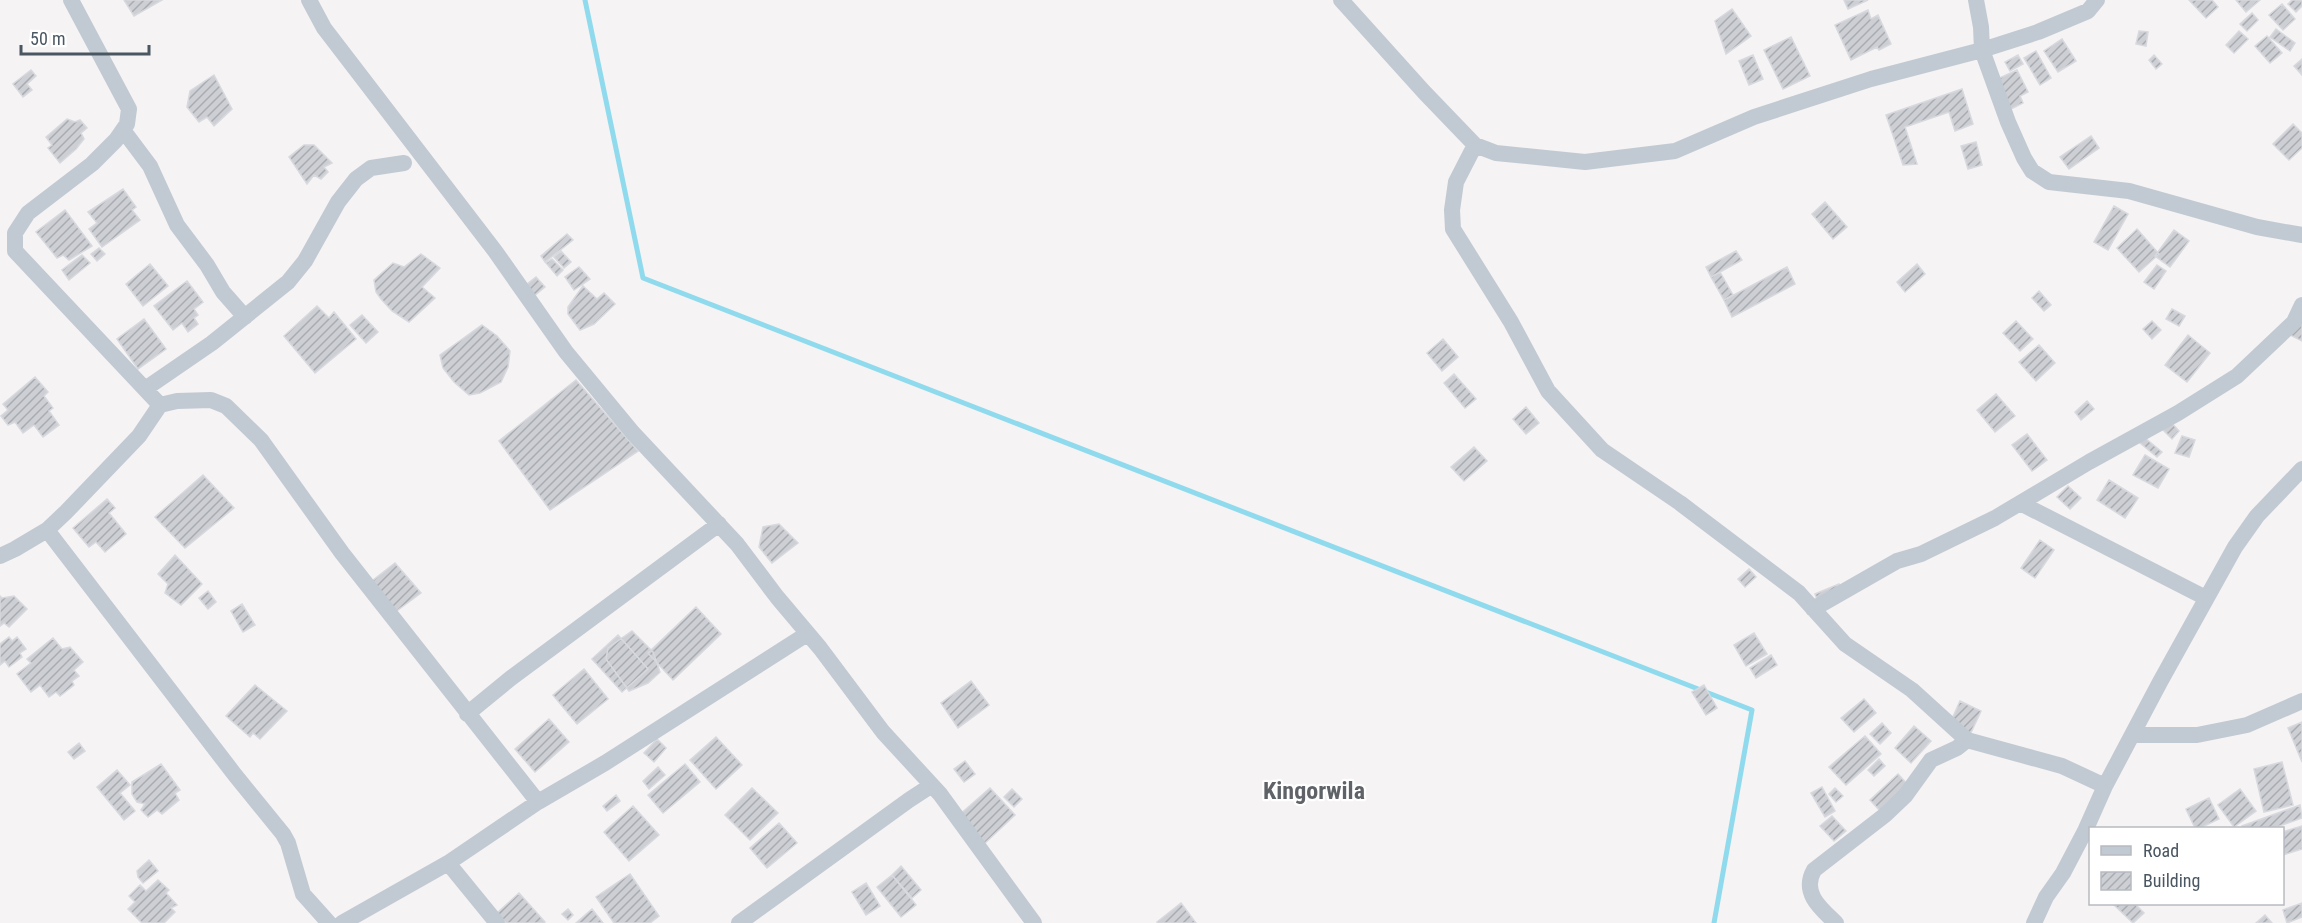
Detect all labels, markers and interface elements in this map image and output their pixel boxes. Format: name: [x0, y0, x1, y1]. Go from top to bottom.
scale bar: [21, 18, 148, 56]
text: 50 m: [30, 28, 65, 49]
district label: Kingorwila: [1263, 777, 1365, 805]
legend: [2089, 827, 2284, 905]
text: Road: [2143, 840, 2179, 861]
text: Building: [2143, 870, 2200, 891]

